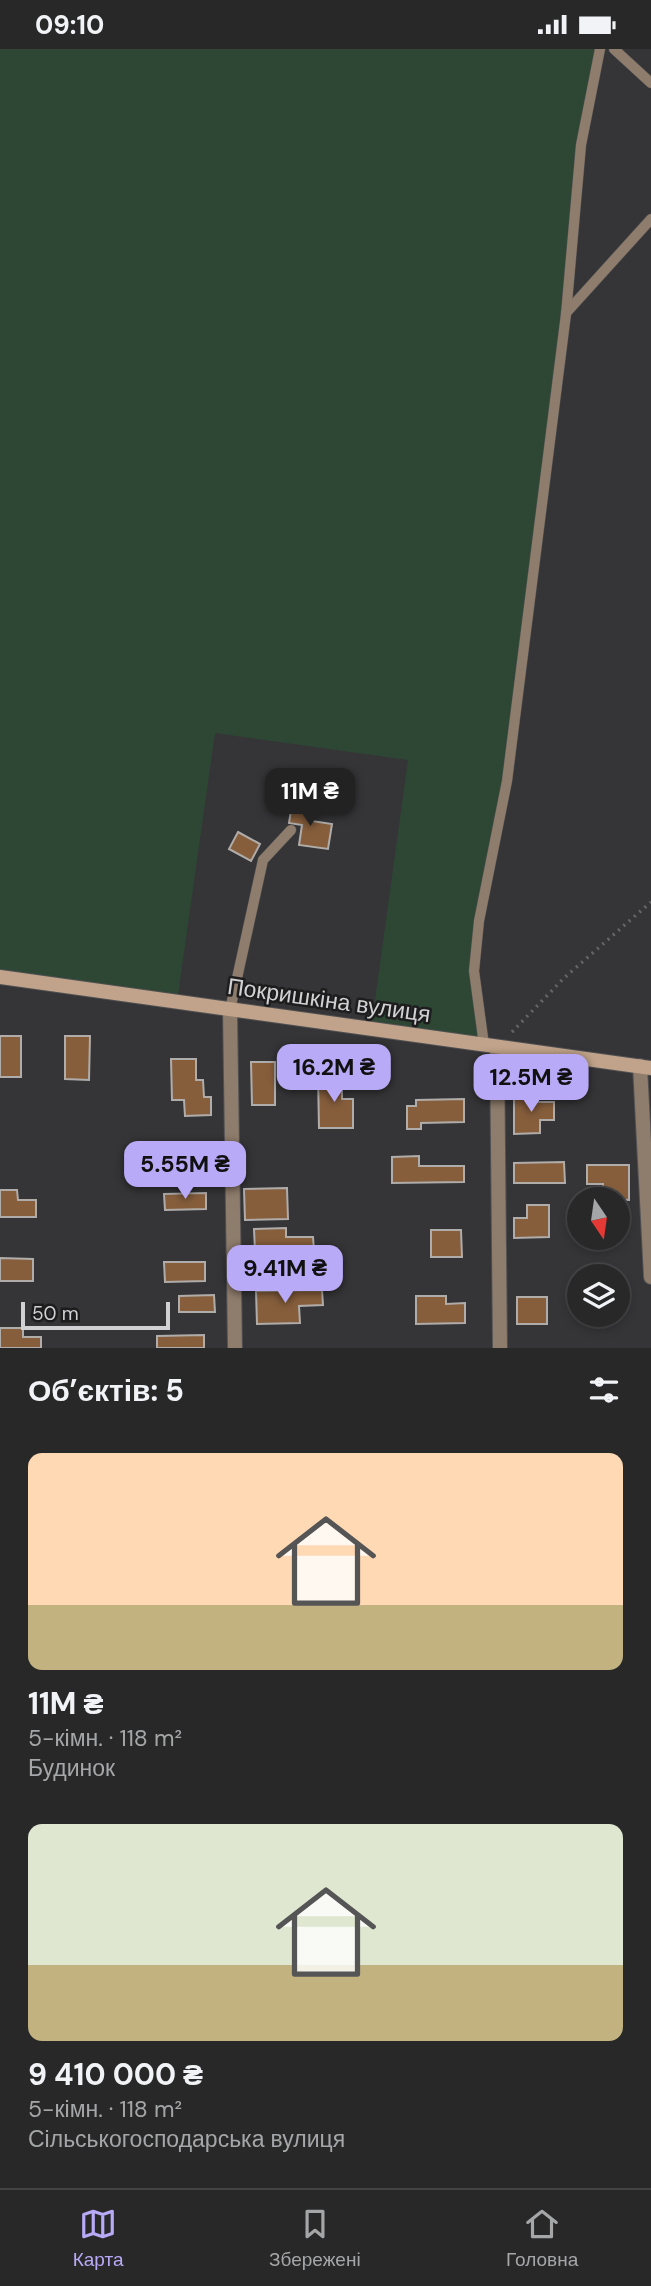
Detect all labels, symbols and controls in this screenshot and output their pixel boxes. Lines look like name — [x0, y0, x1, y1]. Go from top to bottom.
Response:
text: 09:10 — [35, 8, 104, 42]
pin: 11M ₴ — [261, 769, 359, 828]
text: 11M ₴ — [281, 776, 339, 806]
street label: Покришкіна вулиця — [225, 971, 433, 1029]
pin: 16.2M ₴ — [269, 1045, 399, 1104]
text: 16.2M ₴ — [293, 1052, 375, 1082]
pin: 12.5M ₴ — [466, 1055, 596, 1114]
text: 12.5M ₴ — [490, 1062, 572, 1092]
pin: 5.55M ₴ — [120, 1141, 250, 1201]
text: 5.55M ₴ — [140, 1149, 230, 1179]
north arrow — [567, 1187, 630, 1249]
map controls — [567, 1187, 630, 1327]
pin: 9.41M ₴ — [220, 1245, 350, 1305]
text: 9.41M ₴ — [243, 1253, 327, 1283]
button: layers — [567, 1264, 630, 1327]
scale bar — [21, 1299, 170, 1331]
text: 50 m — [32, 1301, 79, 1326]
text: Об’єктів: 5 — [28, 1371, 184, 1410]
icon: filters — [585, 1371, 623, 1409]
icon: home — [263, 1498, 389, 1624]
text: 11M ₴ — [28, 1684, 103, 1723]
text: 5-кімн. · 118 m² — [28, 1723, 182, 1753]
text: Будинок — [28, 1753, 115, 1783]
icon: home — [263, 1869, 389, 1995]
text: 9 410 000 ₴ — [28, 2055, 203, 2094]
text: 5-кімн. · 118 m² — [28, 2094, 182, 2124]
text: Сільськогосподарська вулиця — [28, 2124, 345, 2154]
tab: Карта — [73, 2205, 124, 2272]
tab: Збережені — [269, 2205, 361, 2272]
tab: Головна — [506, 2205, 578, 2272]

